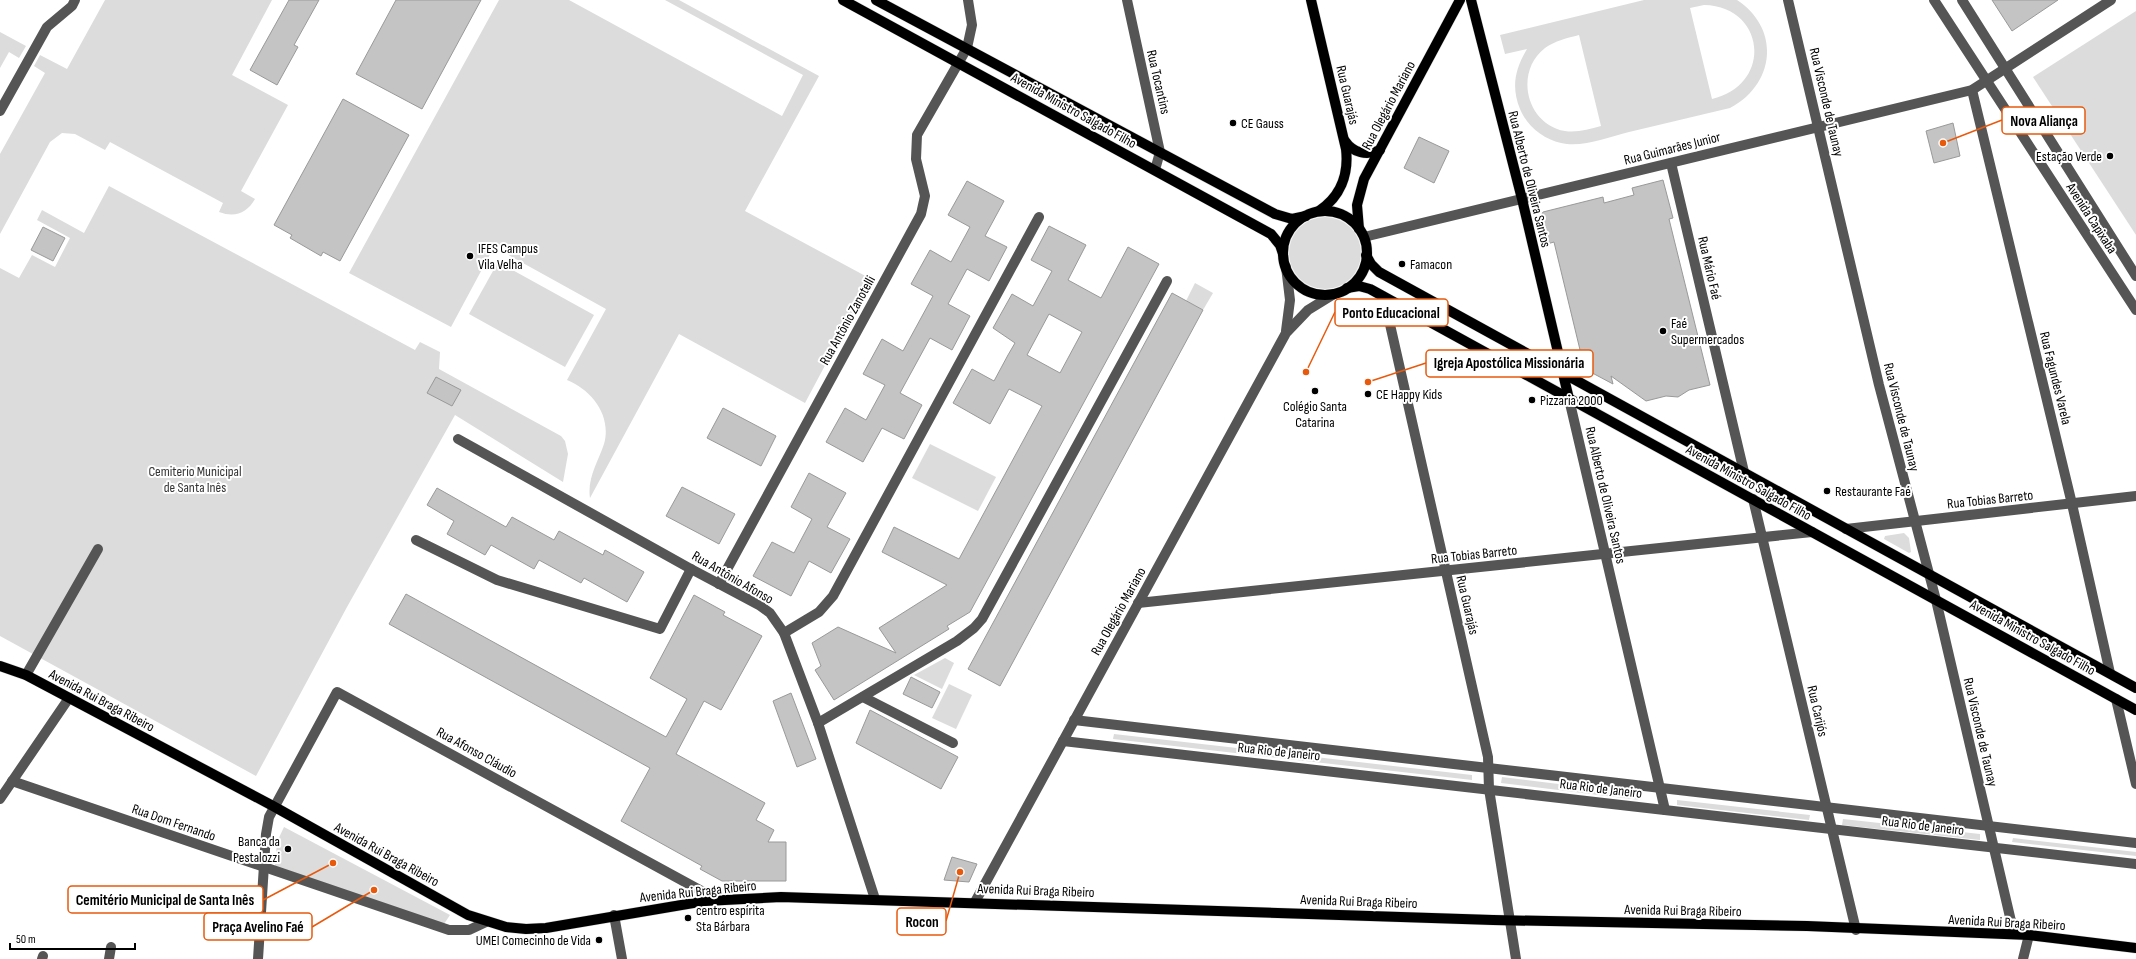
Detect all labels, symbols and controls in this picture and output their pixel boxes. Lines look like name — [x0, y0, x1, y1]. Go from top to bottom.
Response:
street label: Rua Visconde de Taunay — [1806, 46, 1847, 159]
street label: Rua Tocantins — [1143, 48, 1174, 116]
street label: Rua Olegário Mariano — [1358, 58, 1419, 153]
street label: Rua Guarajás — [1332, 64, 1363, 126]
street label: Avenida Ministro Salgado Filho — [1007, 68, 1140, 152]
callout: Nova Aliança — [2002, 107, 2085, 134]
street label: Rua Alberto de Oliveira Santos — [1504, 109, 1555, 249]
text: Nova Aliança — [2010, 112, 2078, 131]
place label: CE Gauss — [1241, 115, 1284, 132]
marker: CE Gauss — [1228, 118, 1238, 128]
street label: Rua Guimarães Junior — [1622, 128, 1722, 169]
place label: Estação Verde — [2036, 148, 2102, 165]
marker: Estação Verde — [2105, 151, 2115, 161]
street label: Avenida Capixaba — [2062, 179, 2121, 257]
street label: Rua Mário Faé — [1694, 235, 1725, 301]
place label: IFES Campus Vila Velha — [478, 240, 538, 273]
marker: IFES Campus Vila Velha — [465, 251, 475, 261]
place label: Famacon — [1410, 256, 1452, 273]
marker: Famacon — [1397, 259, 1407, 269]
street label: Rua Antônio Zanotelli — [816, 273, 879, 368]
callout: Ponto Educacional — [1335, 299, 1448, 326]
text: Ponto Educacional — [1342, 304, 1440, 323]
place label: Faé Supermercados — [1671, 315, 1744, 348]
marker: Faé Supermercados — [1658, 326, 1668, 336]
street label: Rua Fagundes Varela — [2036, 330, 2075, 426]
callout: Igreja Apostólica Missionária — [1426, 350, 1593, 377]
text: Igreja Apostólica Missionária — [1434, 354, 1584, 373]
street label: Rua Visconde de Taunay — [1880, 361, 1923, 474]
marker: Colégio Santa Catarina — [1310, 386, 1320, 396]
place label: CE Happy Kids — [1376, 386, 1442, 403]
marker: CE Happy Kids — [1363, 389, 1373, 399]
place label: Pizzaria 2000 — [1540, 392, 1603, 409]
marker: Pizzaria 2000 — [1527, 395, 1537, 405]
place label: Colégio Santa Catarina — [1283, 398, 1347, 431]
street label: Rua Alberto de Oliveira Santos — [1581, 425, 1630, 565]
street label: Avenida Ministro Salgado Filho — [1682, 440, 1815, 524]
park label: Cemiterio Municipal de Santa Inês — [148, 463, 242, 496]
place label: Restaurante Faé — [1835, 483, 1911, 500]
marker: Restaurante Faé — [1822, 486, 1832, 496]
street label: Rua Tobias Barreto — [1946, 486, 2034, 512]
street label: Rua Tobias Barreto — [1430, 541, 1518, 567]
street label: Rua Antônio Afonso — [689, 547, 777, 608]
street label: Rua Olegário Mariano — [1087, 564, 1150, 658]
street label: Rua Guarajás — [1452, 574, 1483, 636]
street label: Avenida Ministro Salgado Filho — [1966, 595, 2099, 679]
street label: Avenida Rui Braga Ribeiro — [45, 665, 158, 736]
street label: Rua Visconde de Taunay — [1960, 676, 2001, 789]
street label: Rua Carijós — [1803, 684, 1832, 738]
street label: Rua Afonso Cláudio — [434, 723, 520, 782]
street label: Rua Rio de Janeiro — [1237, 739, 1321, 764]
street label: Rua Rio de Janeiro — [1559, 775, 1643, 802]
street label: Rua Dom Fernando — [130, 800, 218, 845]
street label: Rua Rio de Janeiro — [1881, 812, 1965, 839]
street label: Avenida Rui Braga Ribeiro — [331, 818, 442, 890]
place label: Banca da Pestalozzi — [233, 833, 280, 866]
marker: Banca da Pestalozzi — [283, 844, 293, 854]
street label: Avenida Rui Braga Ribeiro — [638, 877, 757, 906]
street label: Avenida Rui Braga Ribeiro — [976, 880, 1095, 901]
callout: Cemitério Municipal de Santa Inês — [68, 886, 263, 913]
text: Cemitério Municipal de Santa Inês — [76, 891, 254, 910]
street label: Avenida Rui Braga Ribeiro — [1299, 891, 1418, 912]
street label: Avenida Rui Braga Ribeiro — [1623, 901, 1742, 920]
place label: centro espírita Sta Bárbara — [696, 902, 765, 935]
callout: Rocon — [897, 908, 946, 935]
street label: Avenida Rui Braga Ribeiro — [1947, 911, 2066, 934]
callout: Praça Avelino Faé — [204, 913, 312, 940]
marker: centro espírita Sta Bárbara — [683, 913, 693, 923]
text: Rocon — [905, 913, 939, 932]
text: Praça Avelino Faé — [212, 918, 304, 937]
scale bar — [10, 925, 135, 951]
text: 50 m — [16, 932, 36, 947]
place label: UMEI Comecinho de Vida — [476, 932, 591, 949]
marker: UMEI Comecinho de Vida — [594, 935, 604, 945]

